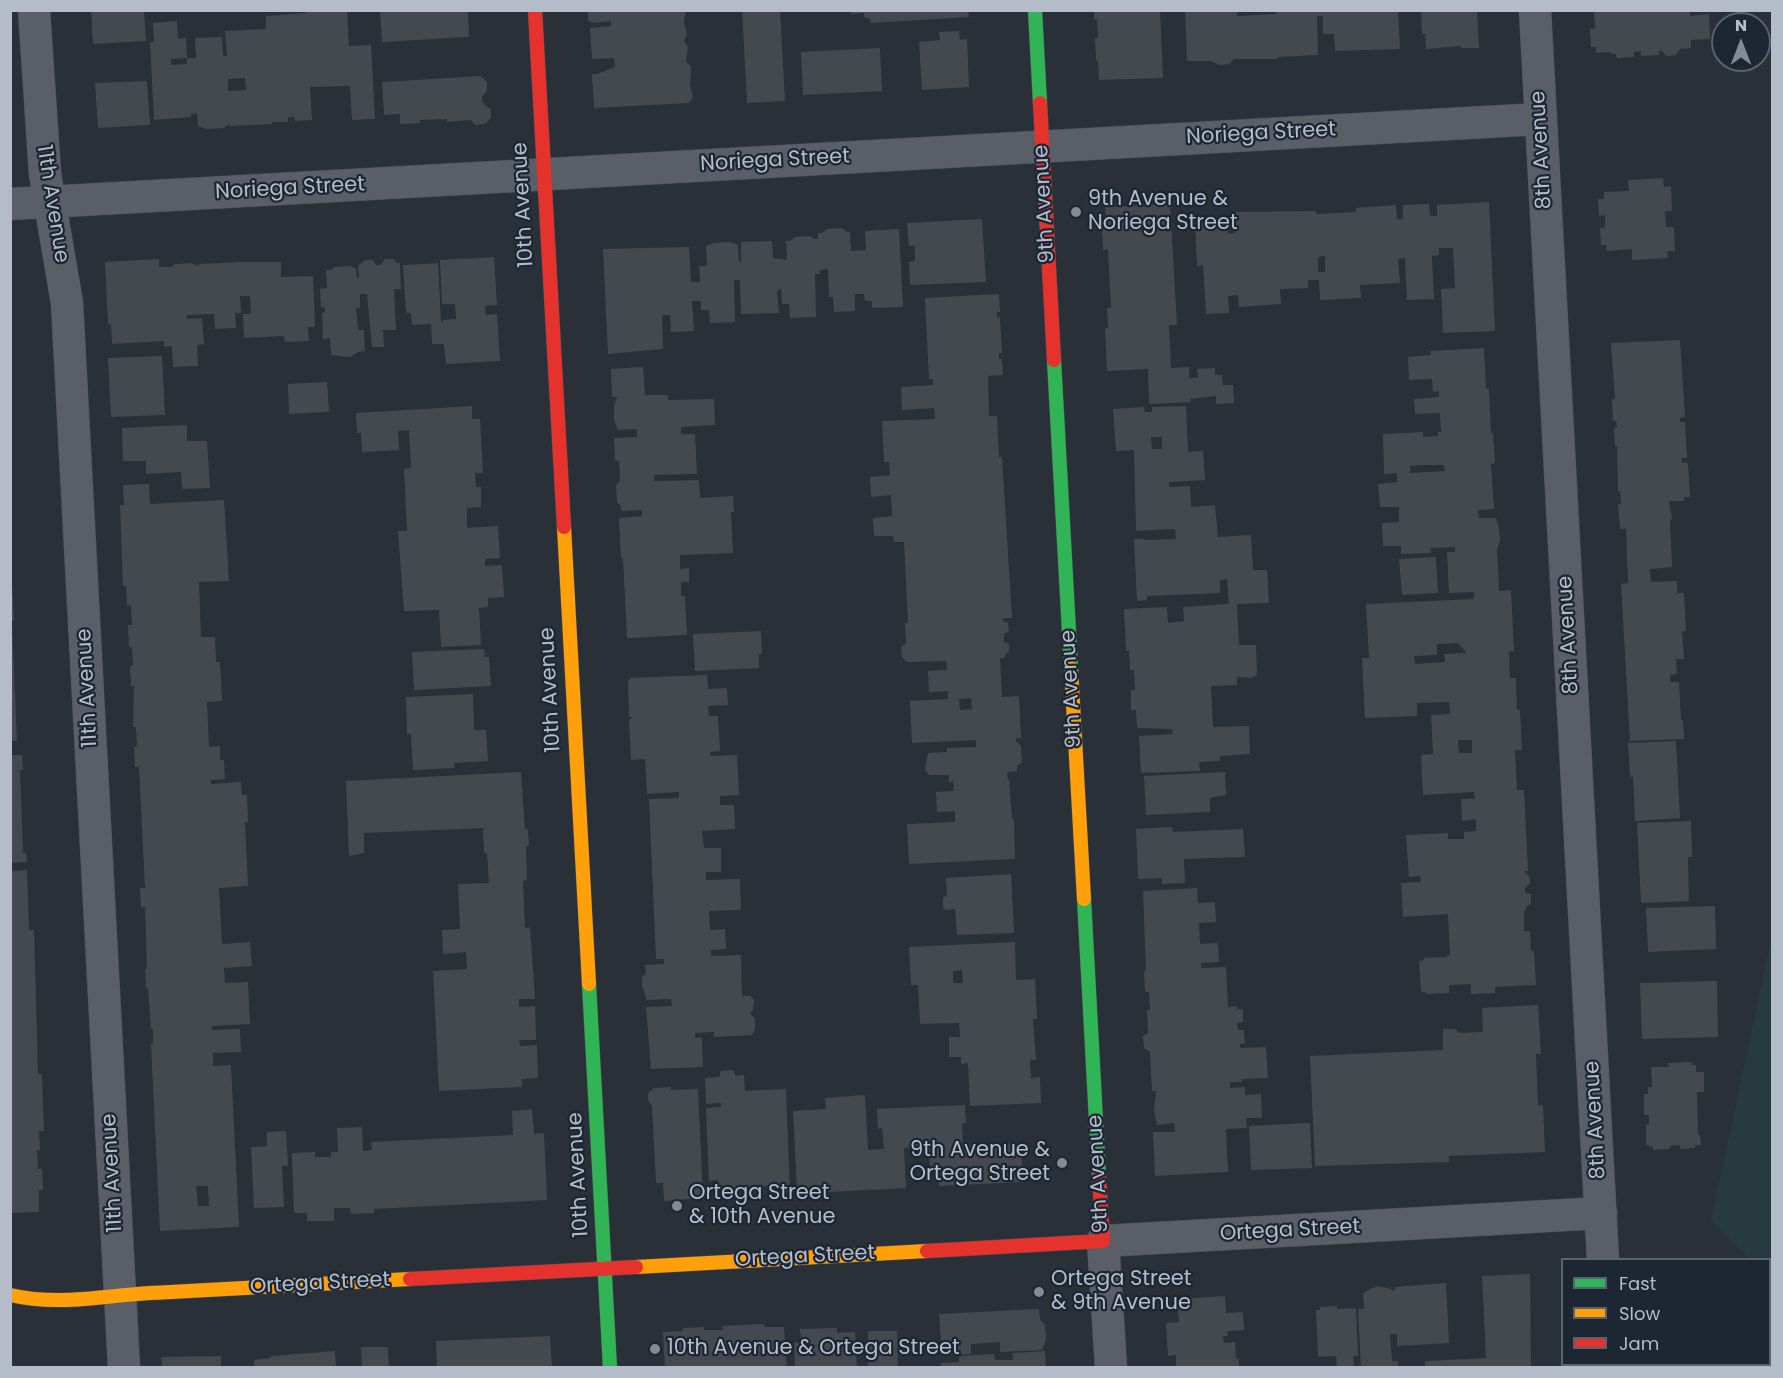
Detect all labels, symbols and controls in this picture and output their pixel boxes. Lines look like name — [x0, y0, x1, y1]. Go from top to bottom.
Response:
north arrow — [1711, 12, 1771, 72]
text: N — [1735, 14, 1747, 37]
street label: 8th Avenue — [1526, 90, 1558, 210]
street label: Noriega Street — [1186, 117, 1336, 151]
street label: 10th Avenue — [508, 142, 540, 268]
street label: 11th Avenue — [30, 143, 74, 265]
street label: Noriega Street — [700, 144, 850, 178]
street label: 9th Avenue — [1029, 144, 1061, 264]
street label: Noriega Street — [215, 172, 365, 206]
place label: 9th Avenue & Noriega Street — [1088, 187, 1238, 237]
marker: 9th Avenue & Noriega Street — [1069, 205, 1083, 219]
street label: 8th Avenue — [1553, 575, 1585, 695]
street label: 10th Avenue — [535, 627, 567, 753]
street label: 11th Avenue — [72, 628, 104, 748]
street label: 9th Avenue — [1056, 629, 1088, 749]
street label: 8th Avenue — [1580, 1060, 1612, 1180]
street label: 10th Avenue — [563, 1112, 595, 1238]
street label: 11th Avenue — [97, 1113, 129, 1233]
street label: 9th Avenue — [1083, 1114, 1115, 1234]
place label: 9th Avenue & Ortega Street — [910, 1138, 1050, 1188]
marker: 9th Avenue & Ortega Street — [1055, 1156, 1069, 1170]
place label: Ortega Street & 10th Avenue — [689, 1181, 836, 1231]
marker: Ortega Street & 10th Avenue — [670, 1199, 684, 1213]
street label: Ortega Street — [1219, 1215, 1361, 1247]
street label: Ortega Street — [734, 1241, 876, 1273]
legend — [1561, 1258, 1771, 1366]
place label: Ortega Street & 9th Avenue — [1051, 1267, 1191, 1317]
street label: Ortega Street — [249, 1268, 391, 1300]
text: Fast — [1619, 1271, 1656, 1296]
marker: Ortega Street & 9th Avenue — [1032, 1285, 1046, 1299]
text: Slow — [1619, 1301, 1660, 1326]
text: Jam — [1619, 1331, 1659, 1356]
place label: 10th Avenue & Ortega Street — [667, 1336, 960, 1362]
marker: 10th Avenue & Ortega Street — [648, 1342, 662, 1356]

